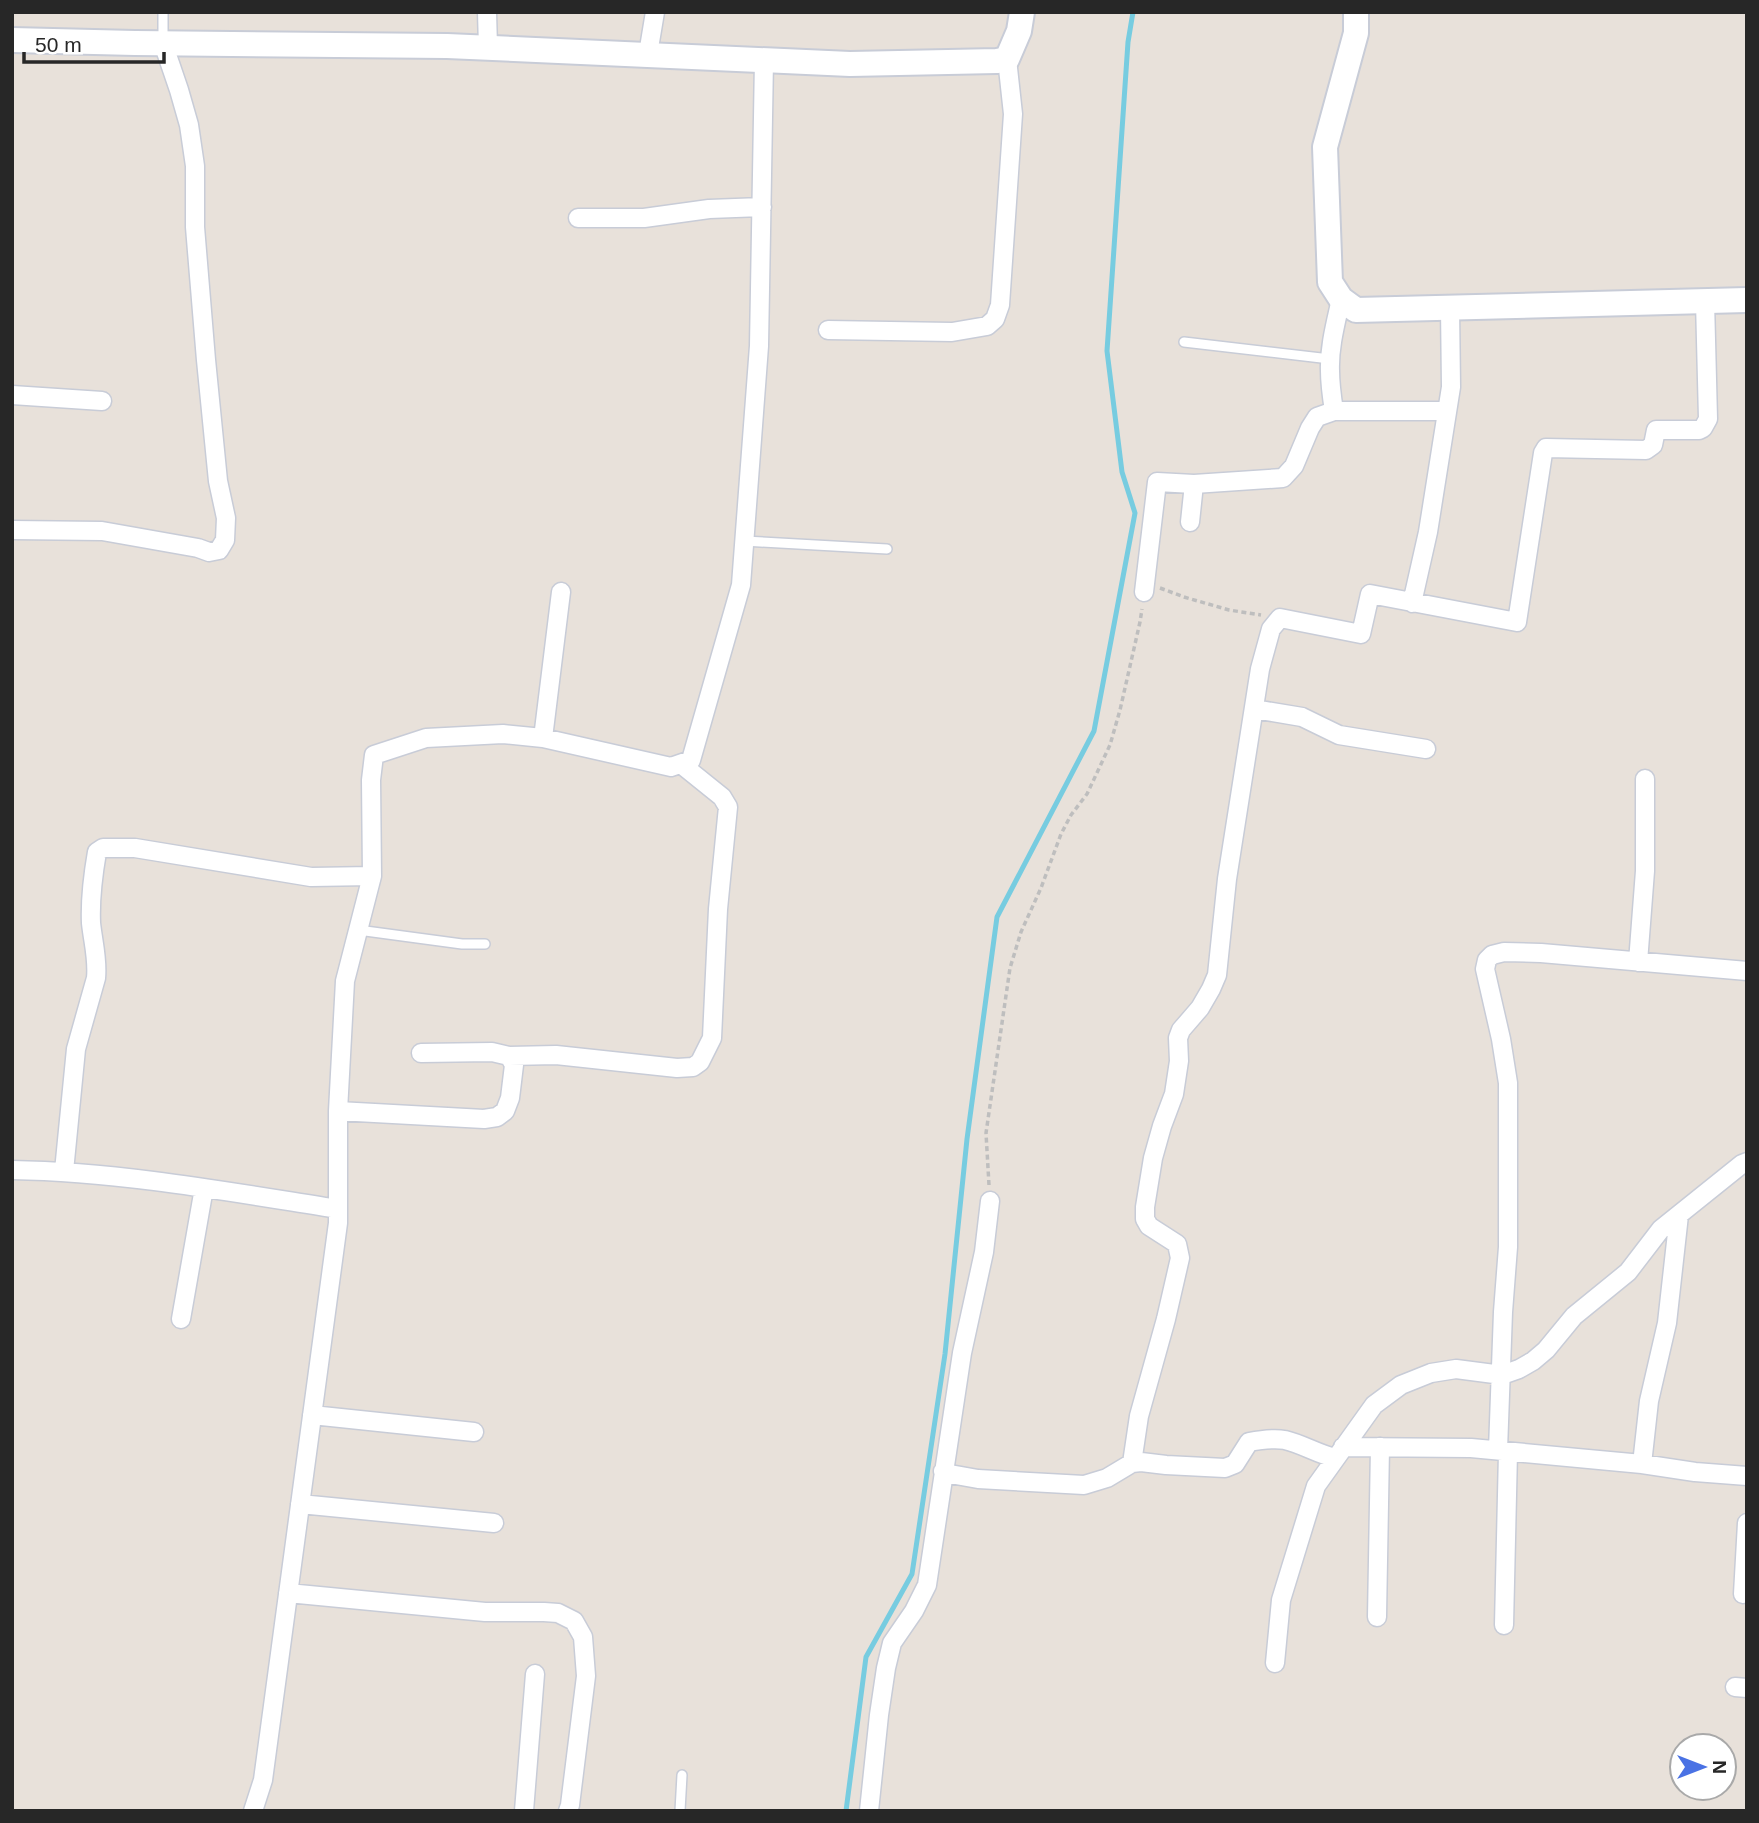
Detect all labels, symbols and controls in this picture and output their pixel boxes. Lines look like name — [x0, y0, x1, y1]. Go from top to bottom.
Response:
scale bar — [24, 21, 164, 65]
text: 50 m — [35, 33, 82, 56]
north arrow — [1668, 1732, 1738, 1802]
text: N — [1709, 1760, 1730, 1774]

